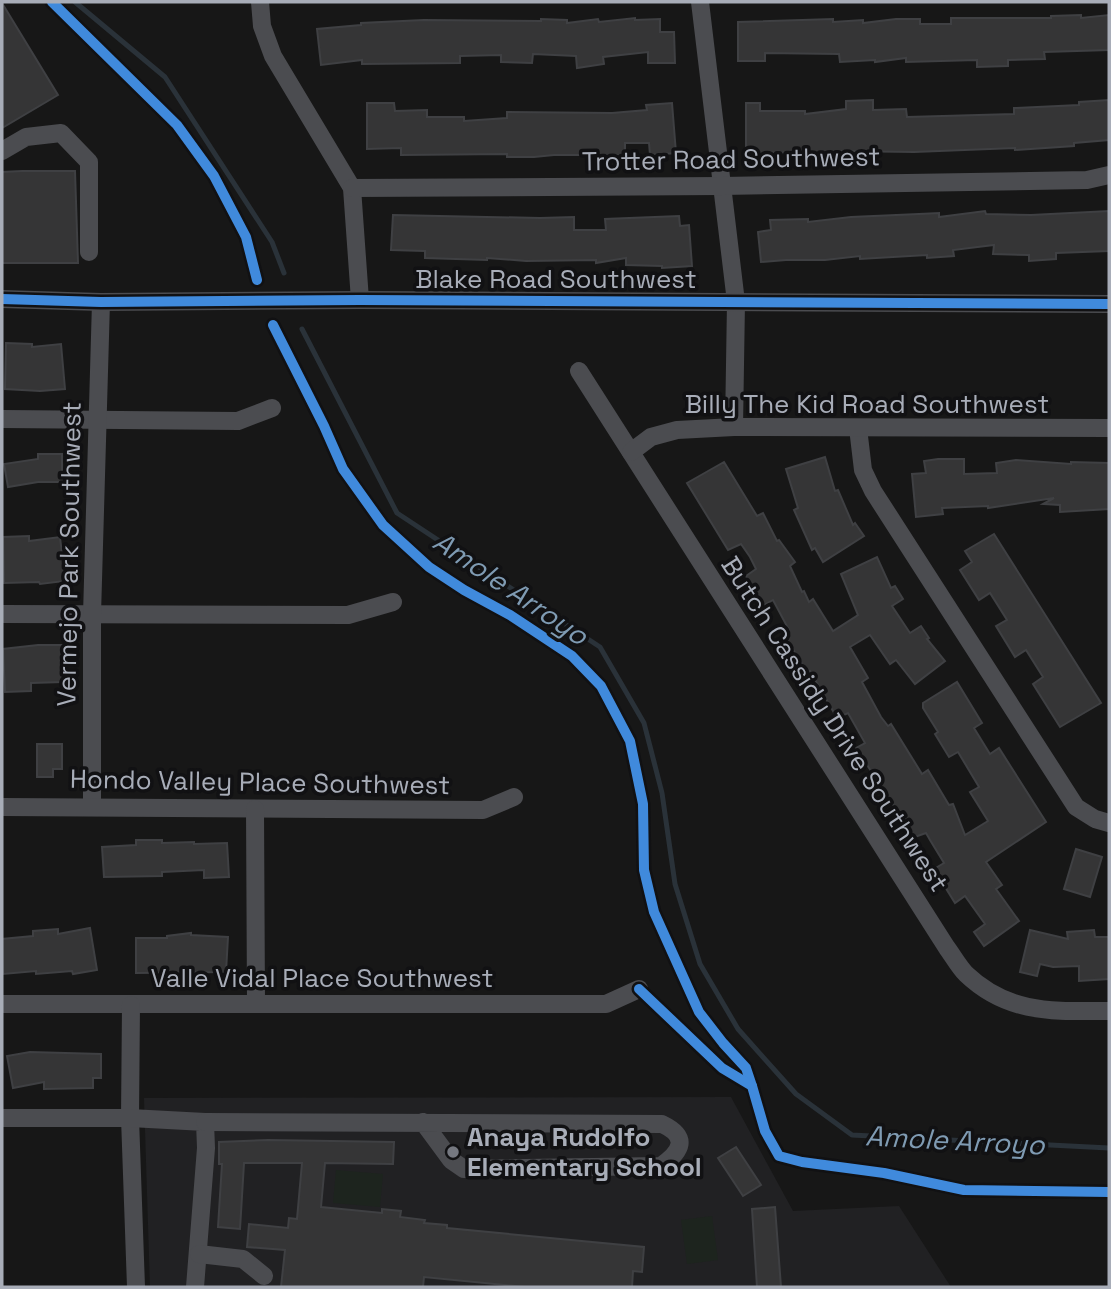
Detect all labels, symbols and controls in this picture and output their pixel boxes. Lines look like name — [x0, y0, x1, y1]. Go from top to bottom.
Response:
street label: Trotter Road Southwest — [582, 139, 880, 179]
street label: Blake Road Southwest — [415, 262, 697, 296]
street label: Billy The Kid Road Southwest — [685, 387, 1049, 421]
street label: Vermejo Park Southwest — [49, 401, 89, 707]
water label: Amole Arroyo — [427, 523, 596, 653]
street label: Butch Cassidy Drive Southwest — [714, 550, 956, 898]
street label: Hondo Valley Place Southwest — [70, 762, 450, 802]
street label: Valle Vidal Place Southwest — [150, 961, 494, 995]
water label: Amole Arroyo — [865, 1117, 1046, 1163]
place label: Anaya Rudolfo Elementary School — [467, 1120, 702, 1184]
marker: Anaya Rudolfo Elementary School — [445, 1144, 461, 1160]

